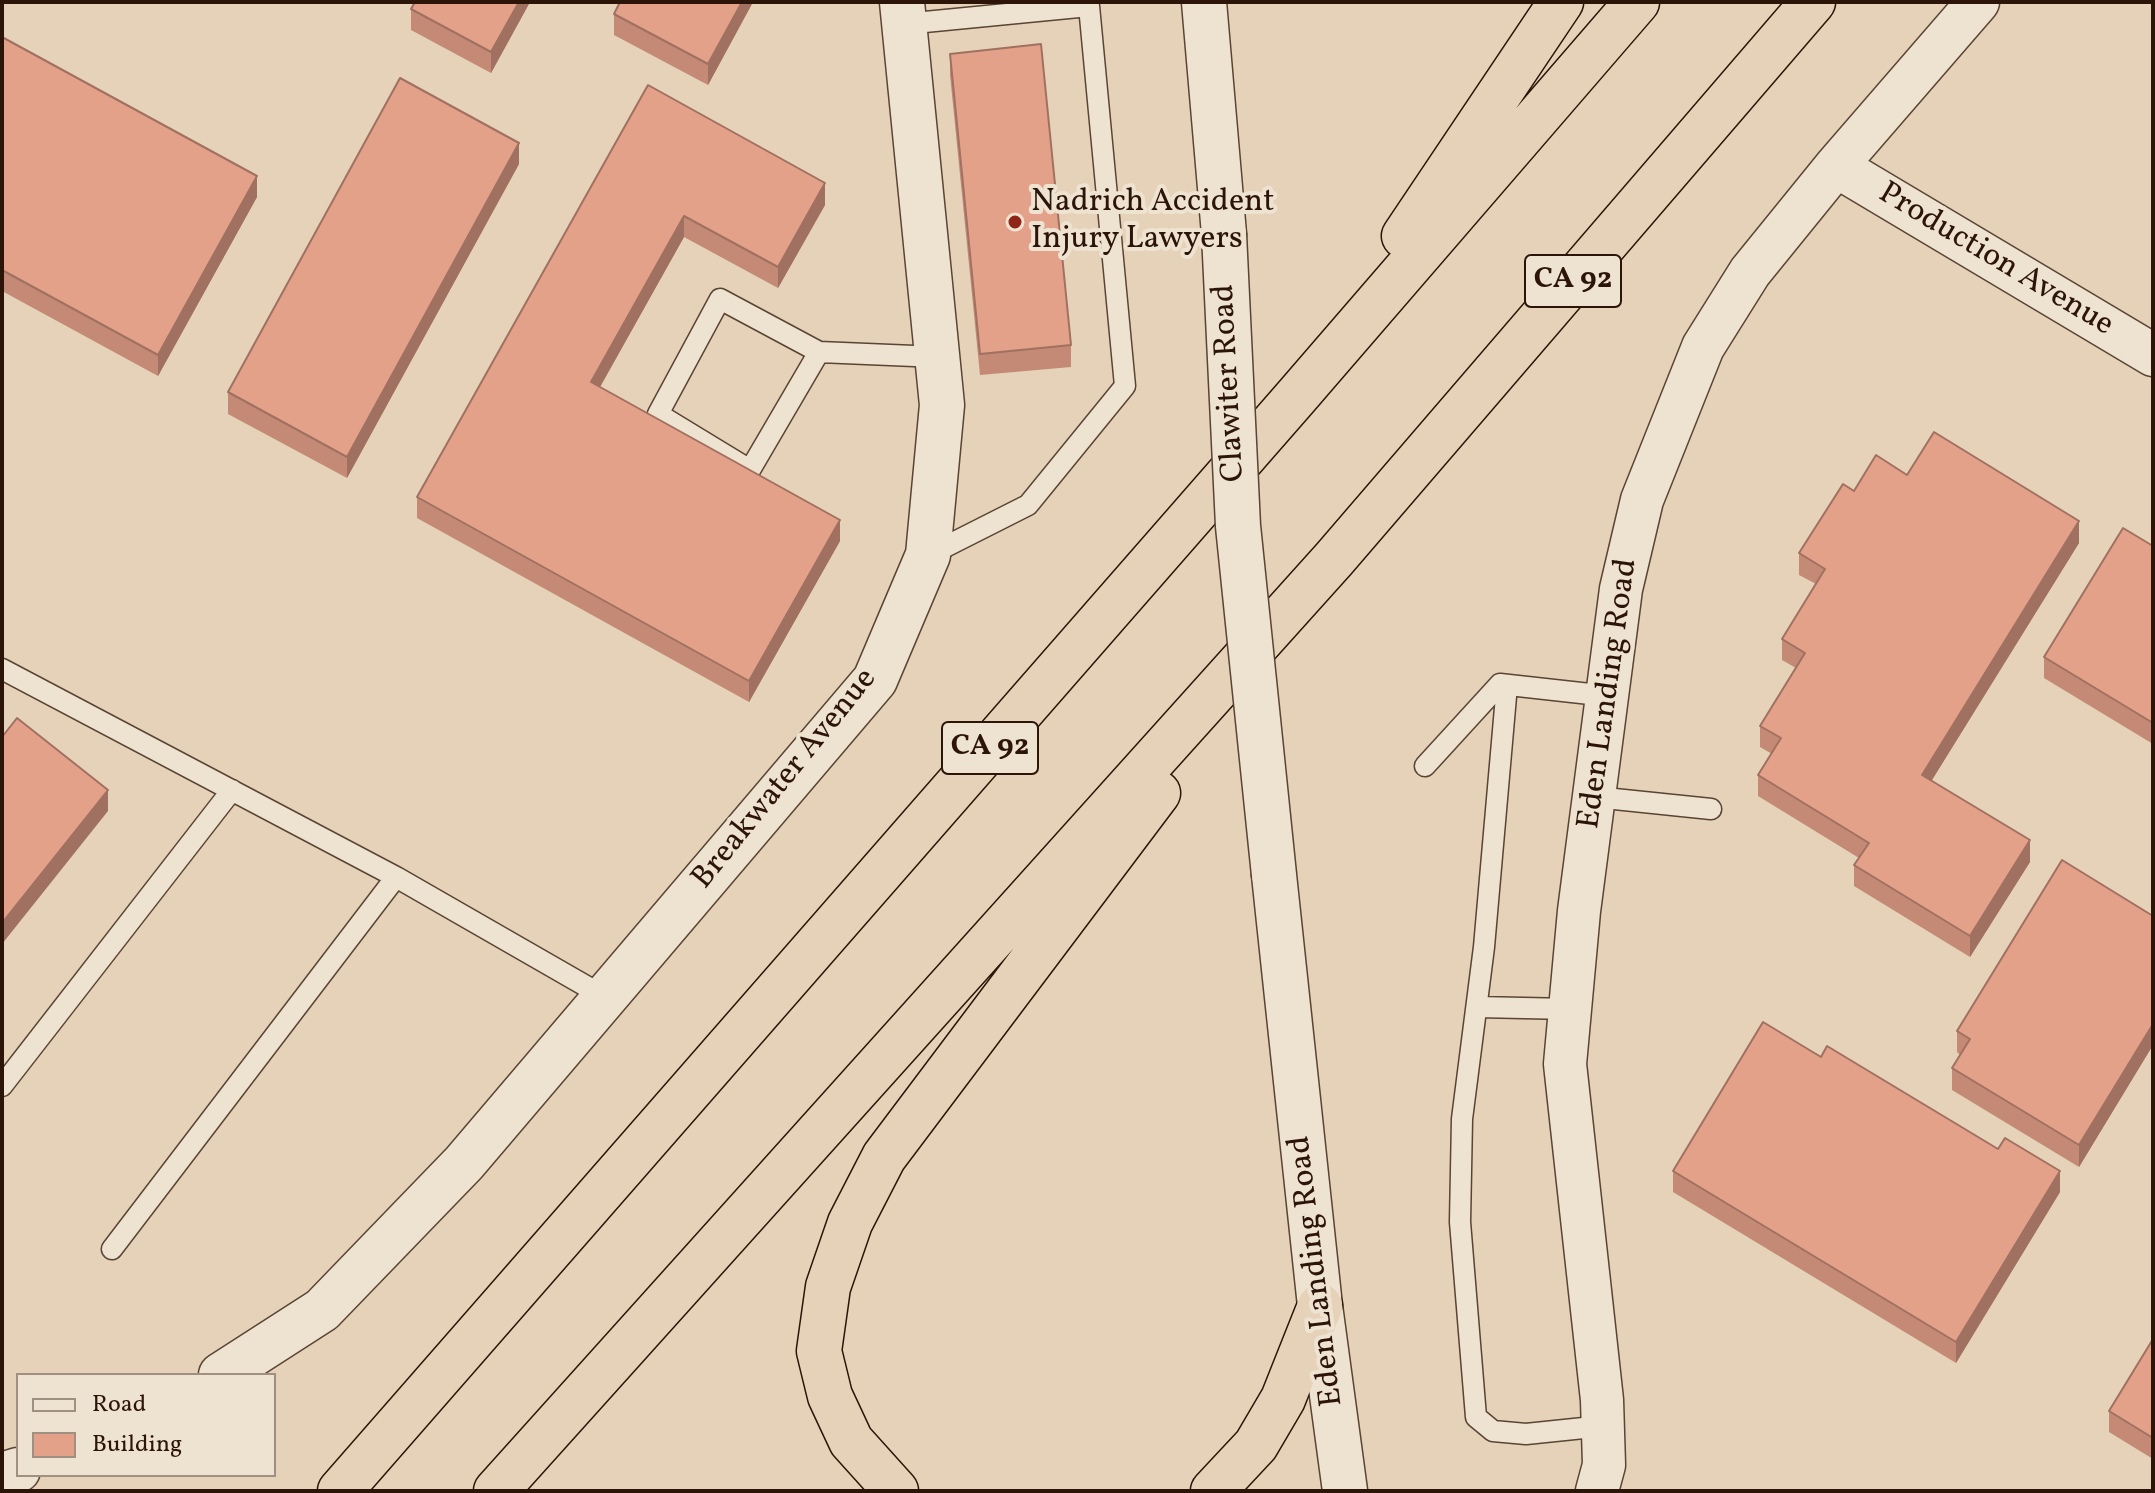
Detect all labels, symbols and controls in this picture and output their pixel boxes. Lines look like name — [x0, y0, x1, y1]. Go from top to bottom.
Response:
street label: Production Avenue — [1870, 176, 2120, 346]
place label: Nadrich Accident Injury Lawyers — [1031, 185, 1274, 260]
marker: Nadrich Accident Injury Lawyers — [1006, 213, 1024, 231]
road number: CA 92 — [1525, 255, 1621, 307]
street label: Clawiter Road — [1207, 283, 1255, 483]
street label: Eden Landing Road — [1572, 556, 1648, 832]
street label: Breakwater Avenue — [685, 662, 887, 898]
road number: CA 92 — [942, 722, 1038, 774]
street label: Eden Landing Road — [1282, 1133, 1354, 1409]
legend — [16, 1373, 276, 1477]
text: Road — [92, 1388, 146, 1422]
text: Building — [92, 1428, 182, 1462]

